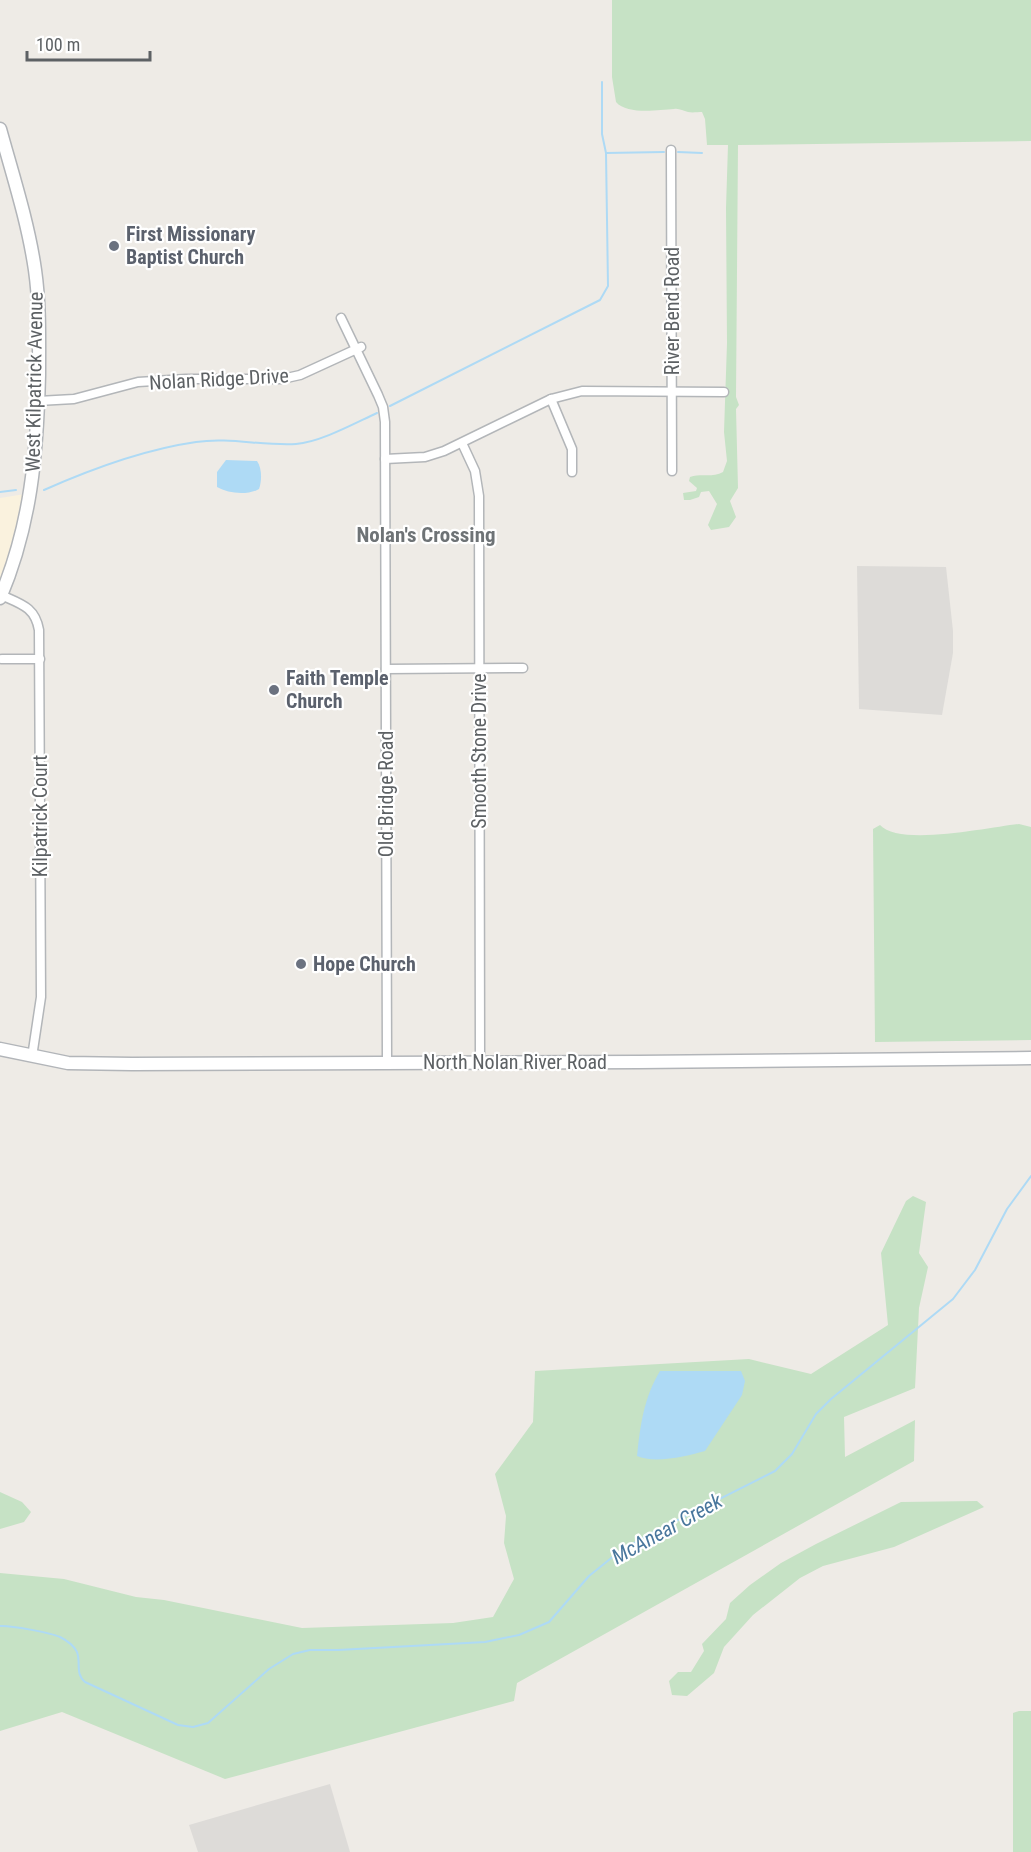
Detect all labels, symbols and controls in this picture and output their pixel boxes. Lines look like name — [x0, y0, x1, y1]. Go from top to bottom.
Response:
scale bar — [27, 24, 150, 62]
text: 100 m — [36, 34, 80, 55]
place label: First Missionary Baptist Church — [126, 222, 255, 269]
marker: First Missionary Baptist Church — [107, 239, 121, 253]
street label: River Bend Road — [660, 247, 684, 375]
street label: West Kilpatrick Avenue — [20, 292, 48, 472]
street label: Nolan Ridge Drive — [149, 363, 289, 395]
district label: Nolan's Crossing — [356, 523, 496, 547]
place label: Faith Temple Church — [286, 666, 389, 713]
street label: Smooth Stone Drive — [467, 673, 491, 829]
marker: Faith Temple Church — [267, 683, 281, 697]
street label: Old Bridge Road — [374, 731, 398, 857]
street label: Kilpatrick Court — [28, 755, 52, 877]
place label: Hope Church — [313, 952, 416, 976]
marker: Hope Church — [294, 957, 308, 971]
street label: North Nolan River Road — [423, 1050, 607, 1074]
water label: McAnear Creek — [608, 1488, 727, 1569]

